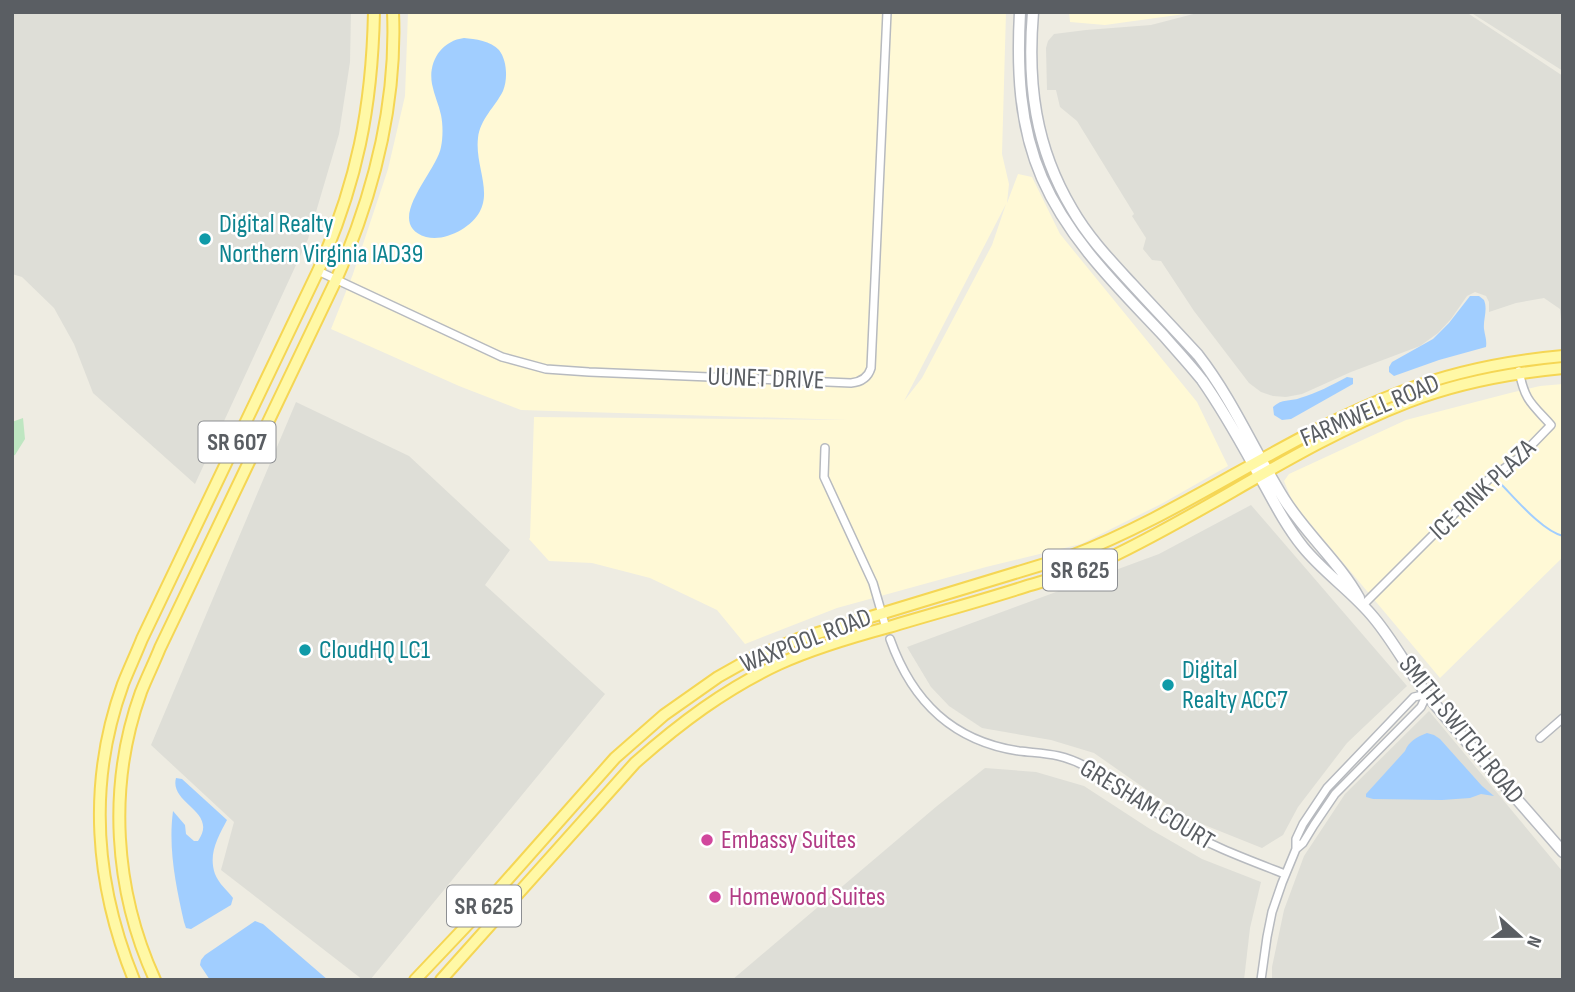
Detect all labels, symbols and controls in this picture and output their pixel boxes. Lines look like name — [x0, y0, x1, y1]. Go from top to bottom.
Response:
place label: Digital Realty Northern Virginia IAD39 — [219, 209, 423, 270]
marker: Digital Realty Northern Virginia IAD39 — [197, 231, 213, 247]
street label: UUNET DRIVE — [707, 361, 825, 397]
street label: FARMWELL ROAD — [1296, 368, 1444, 454]
road number: SR 607 — [198, 422, 276, 462]
street label: ICE RINK PLAZA — [1424, 433, 1543, 547]
road number: SR 625 — [1043, 550, 1117, 590]
street label: WAXPOOL ROAD — [736, 602, 876, 680]
place label: CloudHQ LC1 — [319, 635, 430, 666]
marker: CloudHQ LC1 — [297, 642, 313, 658]
street label: SMITH SWITCH ROAD — [1392, 650, 1530, 810]
place label: Digital Realty ACC7 — [1182, 655, 1288, 716]
marker: Digital Realty ACC7 — [1160, 677, 1176, 693]
street label: GRESHAM COURT — [1074, 753, 1220, 857]
place label: Embassy Suites — [721, 825, 856, 856]
marker: Embassy Suites — [699, 832, 715, 848]
place label: Homewood Suites — [729, 882, 885, 913]
road number: SR 625 — [447, 885, 521, 926]
marker: Homewood Suites — [707, 889, 723, 905]
north arrow — [1484, 901, 1554, 971]
text: N — [1521, 933, 1546, 950]

